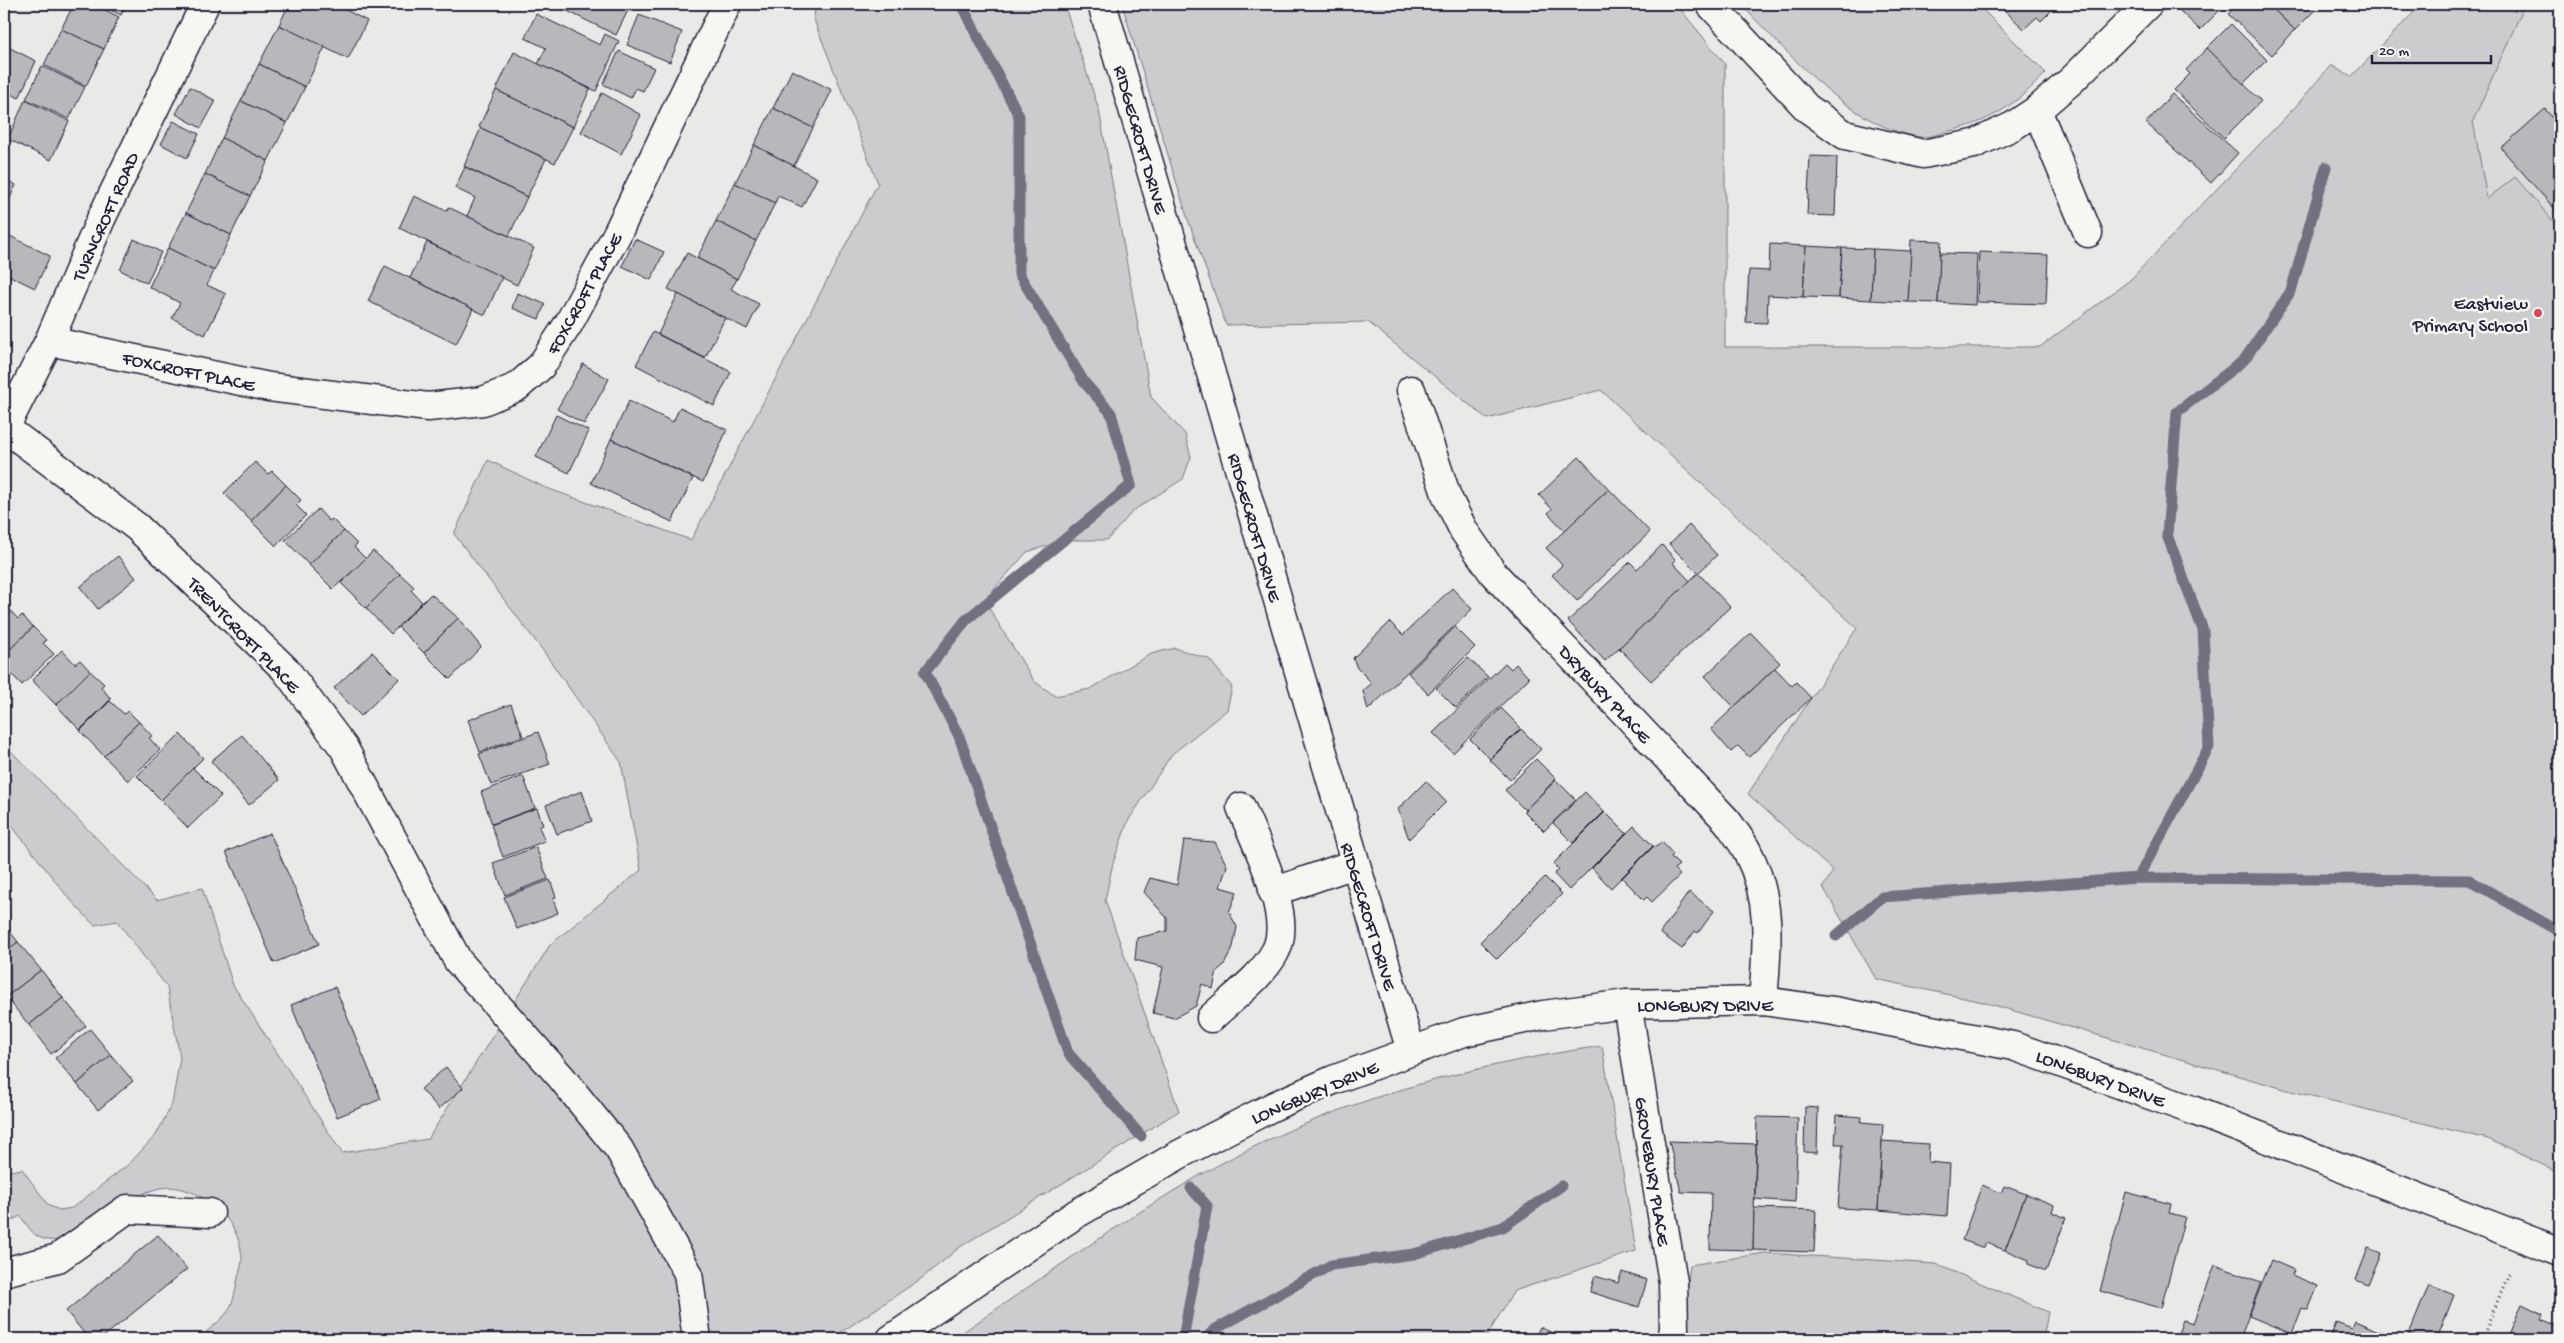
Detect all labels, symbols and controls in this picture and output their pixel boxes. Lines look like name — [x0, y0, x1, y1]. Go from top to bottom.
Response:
scale bar — [2372, 32, 2490, 64]
text: 20 m — [2379, 43, 2409, 61]
street label: RIDGECROFT DRIVE — [1106, 63, 1171, 218]
street label: TURNCROFT ROAD — [68, 149, 146, 286]
street label: FOXCROFT PLACE — [543, 229, 629, 360]
place label: Eastview Primary School — [2412, 294, 2528, 339]
marker: Eastview Primary School — [2532, 307, 2544, 319]
street label: FOXCROFT PLACE — [119, 348, 258, 399]
street label: RIDGECROFT DRIVE — [1220, 451, 1285, 606]
street label: TRENTCROFT PLACE — [180, 573, 305, 700]
street label: DRYBURY PLACE — [1551, 640, 1656, 750]
street label: RIDGECROFT DRIVE — [1333, 840, 1400, 995]
street label: LONGBURY DRIVE — [1637, 996, 1774, 1019]
street label: LONGBURY DRIVE — [2032, 1046, 2169, 1115]
street label: LONGBURY DRIVE — [1248, 1057, 1384, 1131]
street label: GROVEBURY PLACE — [1627, 1095, 1674, 1249]

